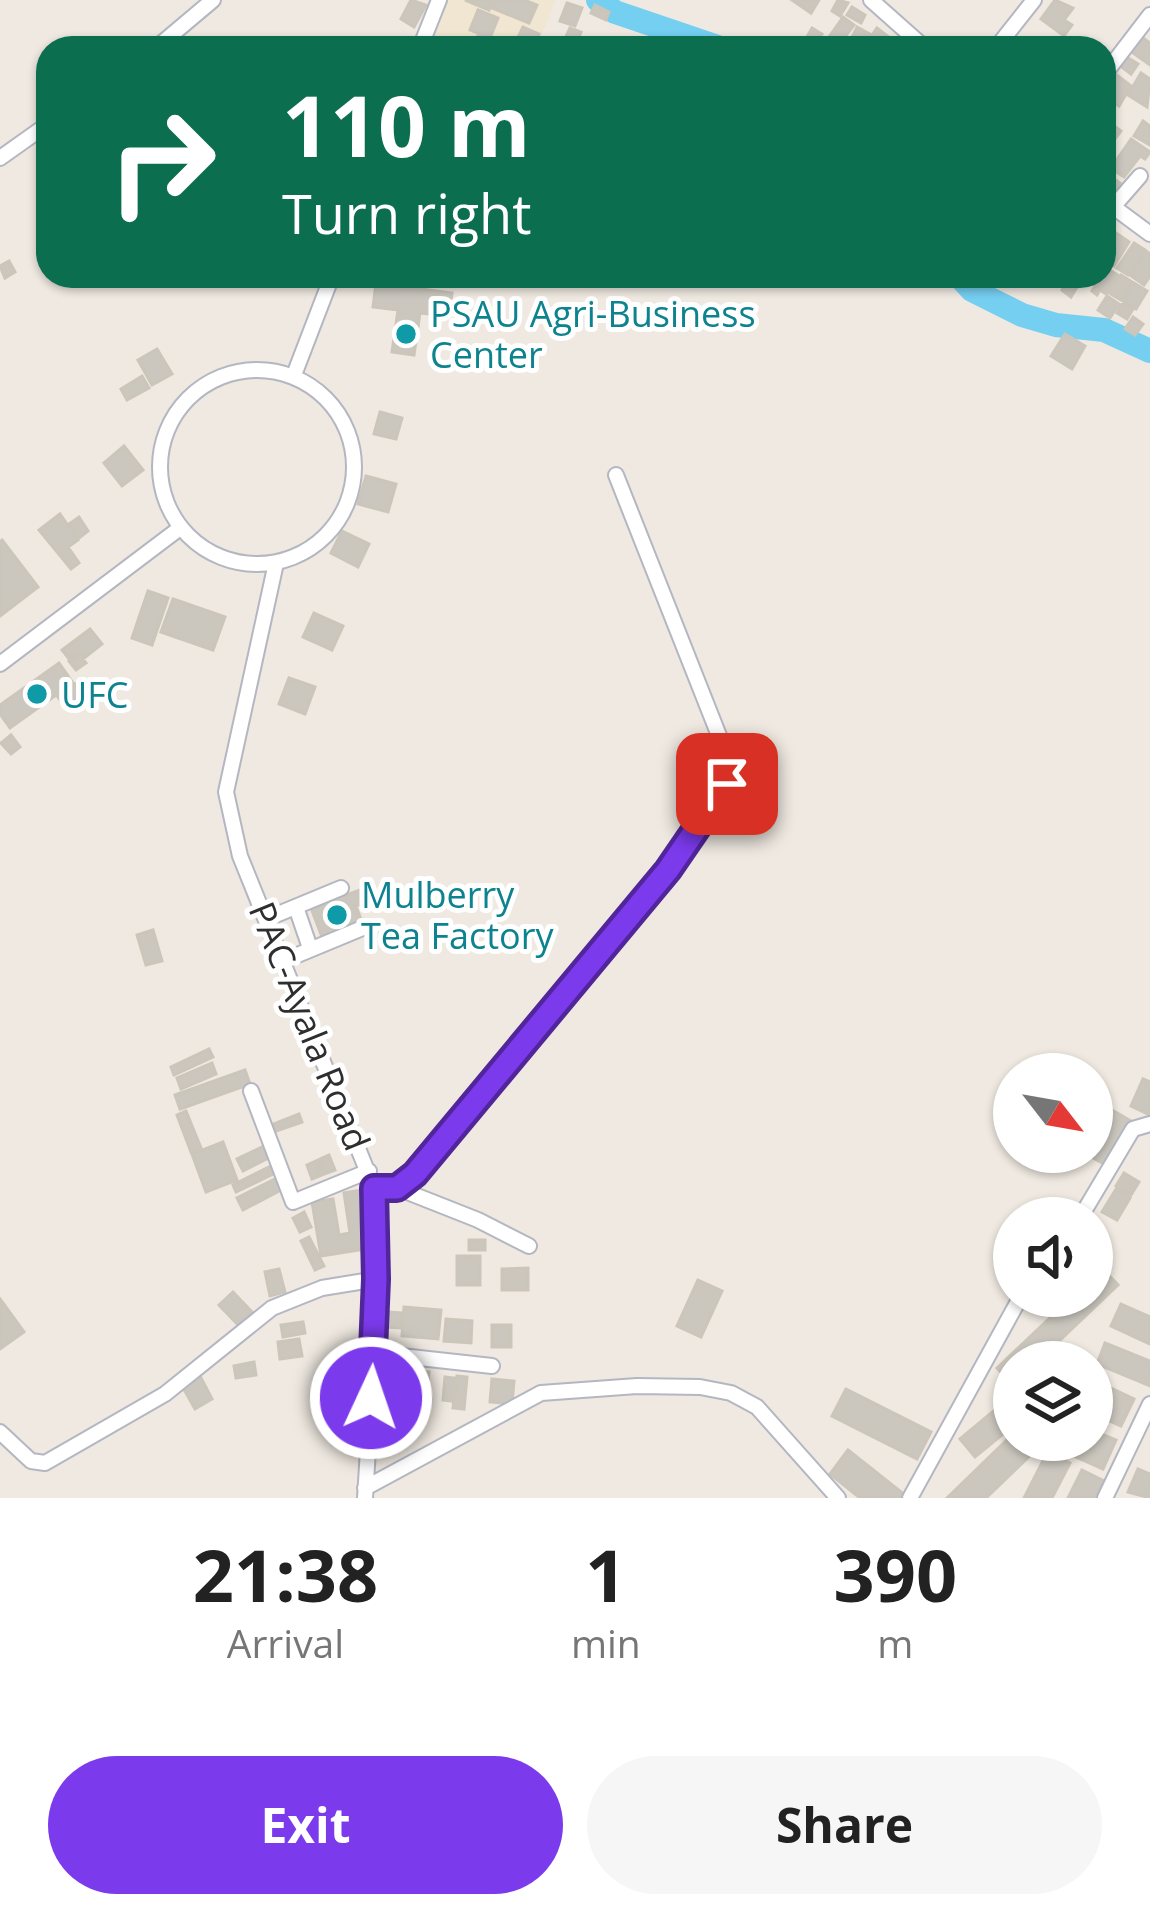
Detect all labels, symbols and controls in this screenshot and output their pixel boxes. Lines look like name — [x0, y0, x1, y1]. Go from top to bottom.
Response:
text: 110 m — [282, 67, 530, 182]
icon: right — [84, 84, 240, 240]
text: Turn right — [282, 176, 531, 250]
place label: PSAU Agri-Business Center — [430, 289, 756, 379]
marker: PSAU Agri-Business Center — [393, 321, 419, 347]
place label: UFC — [61, 670, 129, 719]
marker: UFC — [24, 681, 50, 707]
pin — [676, 733, 778, 835]
icon: arrive — [694, 751, 760, 817]
place label: Mulberry Tea Factory — [361, 870, 554, 960]
street label: PAC-Ayala Road — [238, 895, 382, 1157]
marker: Mulberry Tea Factory — [324, 902, 350, 928]
north arrow — [993, 1053, 1113, 1173]
map controls — [993, 1053, 1113, 1461]
button: sound — [993, 1197, 1113, 1317]
position arrow — [308, 1335, 434, 1461]
button: layers — [993, 1341, 1113, 1461]
text: 21:38 — [193, 1525, 378, 1623]
text: 1 — [585, 1525, 626, 1623]
text: 390 — [834, 1525, 957, 1623]
text: Arrival — [227, 1616, 344, 1669]
text: min — [571, 1616, 641, 1669]
text: m — [877, 1616, 913, 1669]
button: Exit — [48, 1756, 563, 1894]
button: Share — [587, 1756, 1102, 1894]

